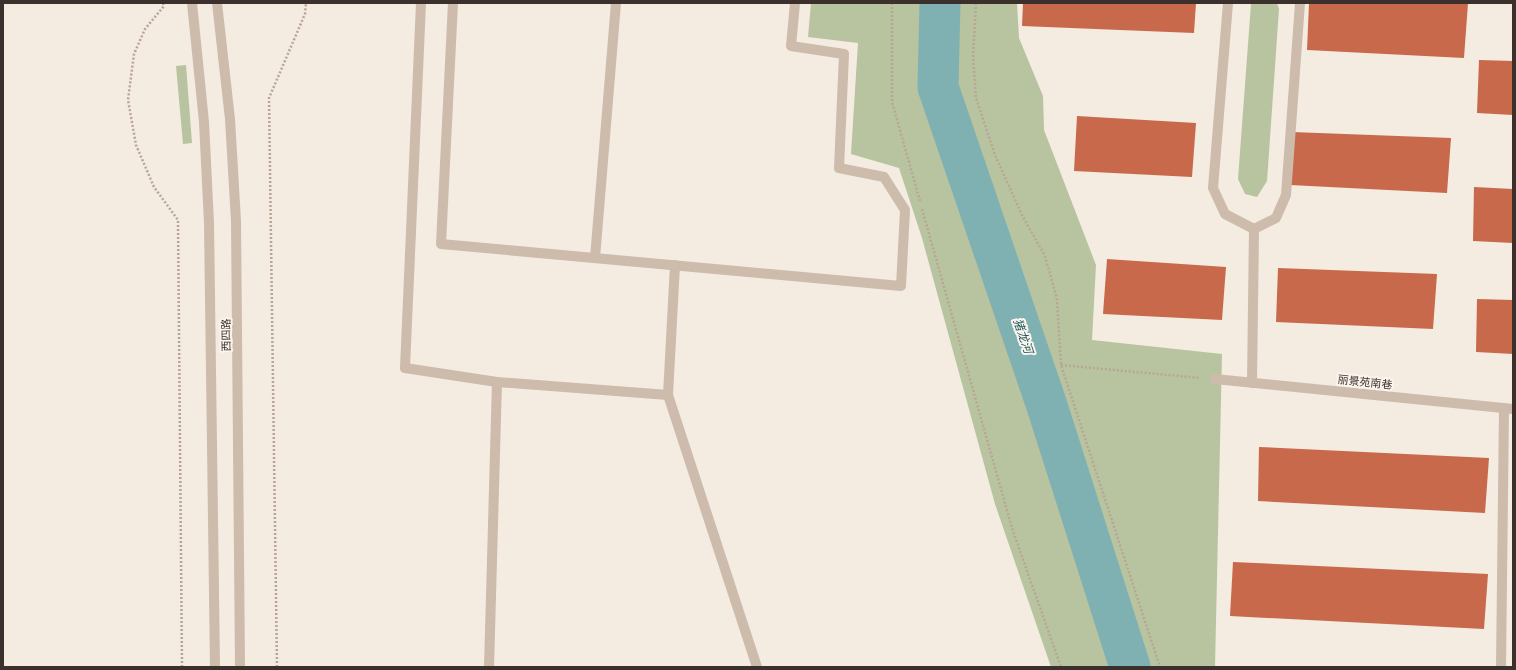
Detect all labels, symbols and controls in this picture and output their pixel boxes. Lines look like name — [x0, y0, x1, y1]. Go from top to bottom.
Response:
water label: 猪龙河 — [1011, 317, 1036, 357]
street label: 西四路 — [220, 318, 233, 352]
street label: 丽景苑南巷 — [1337, 373, 1393, 392]

